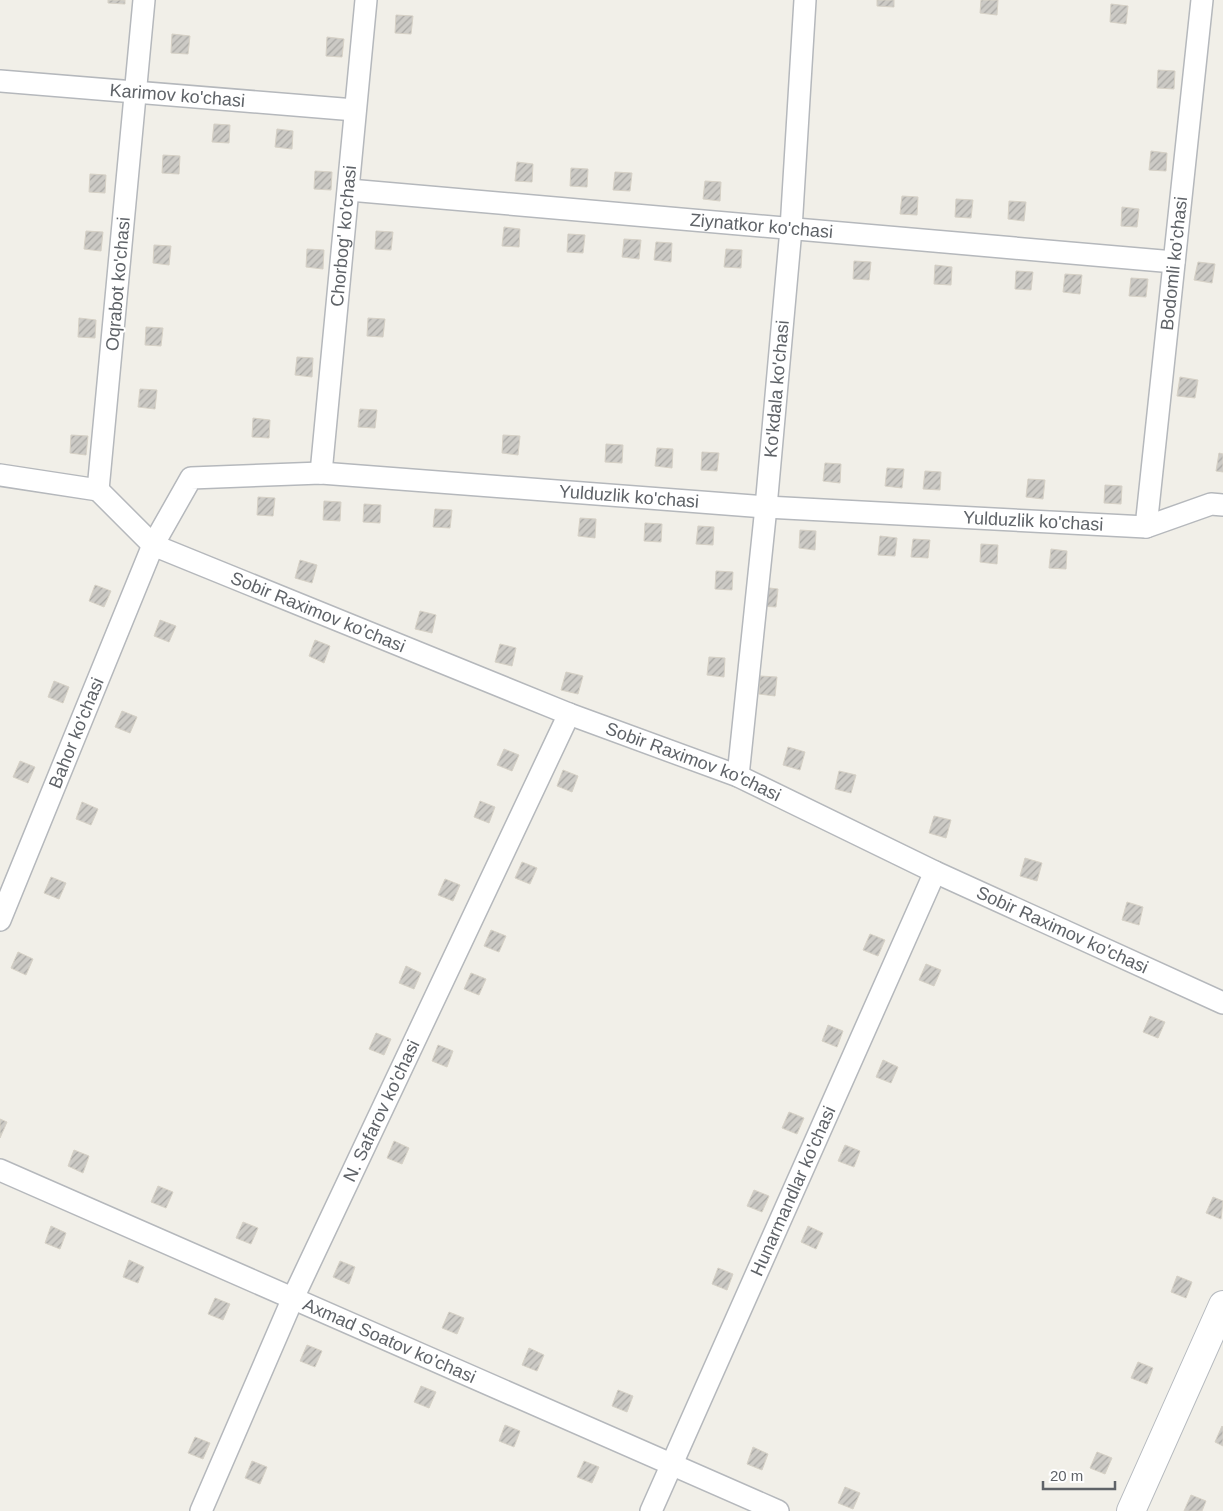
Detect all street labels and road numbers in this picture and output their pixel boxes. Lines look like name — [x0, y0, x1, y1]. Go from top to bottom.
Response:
street label: Karimov ko'chasi — [109, 80, 246, 111]
street label: Chorbog' ko'chasi — [327, 164, 360, 308]
street label: Bodomli ko'chasi — [1157, 196, 1191, 331]
street label: Ziynatkor ko'chasi — [689, 210, 834, 242]
street label: Oqrabot ko'chasi — [102, 216, 134, 352]
street label: Ko'kdala ko'chasi — [760, 319, 793, 459]
street label: Yulduzlik ko'chasi — [558, 481, 700, 512]
street label: Yulduzlik ko'chasi — [962, 507, 1104, 535]
street label: Sobir Raximov ko'chasi — [228, 568, 408, 656]
street label: Bahor ko'chasi — [45, 675, 108, 791]
street label: Sobir Raximov ko'chasi — [603, 718, 784, 805]
street label: Sobir Raximov ko'chasi — [973, 882, 1151, 978]
street label: N. Safarov ko'chasi — [339, 1037, 424, 1185]
street label: Hunarmandlar ko'chasi — [747, 1103, 840, 1279]
street label: Axmad Soatov ko'chasi — [300, 1294, 479, 1387]

